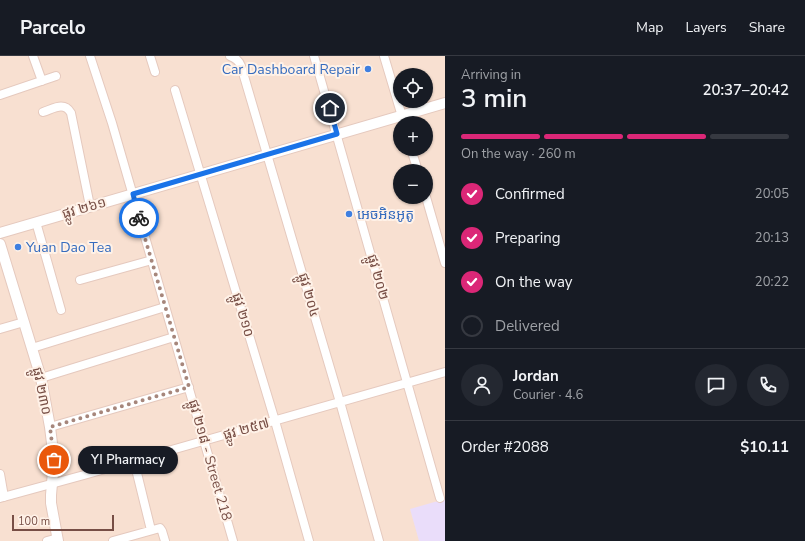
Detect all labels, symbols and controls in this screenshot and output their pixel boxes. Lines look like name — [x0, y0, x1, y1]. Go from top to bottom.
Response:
text: Parcelo — [20, 15, 86, 41]
text: Map — [636, 18, 663, 37]
text: Layers — [685, 18, 727, 37]
text: Share — [749, 18, 785, 37]
place label: Car Dashboard Repair — [222, 60, 360, 79]
marker: Car Dashboard Repair — [363, 64, 373, 74]
text: Arriving in — [461, 66, 521, 84]
map controls — [393, 68, 433, 204]
button: locate — [393, 68, 433, 108]
text: 20:37–20:42 — [702, 80, 789, 100]
text: 3 min — [461, 81, 527, 116]
pin — [313, 91, 347, 125]
icon: home — [319, 97, 341, 119]
button: + — [393, 116, 433, 156]
text: On the way · 260 m — [461, 145, 576, 163]
button: − — [393, 164, 433, 204]
icon: check — [461, 183, 483, 205]
text: Confirmed — [495, 184, 565, 204]
text: 20:05 — [755, 185, 789, 203]
street label: ផ្លូវ ២៦១ — [60, 193, 109, 225]
courier — [119, 198, 159, 238]
place label: អេចអិនអូតូ — [357, 205, 414, 224]
icon: bike — [128, 207, 150, 229]
marker: អេចអិនអូតូ — [344, 209, 354, 219]
icon: check — [461, 227, 483, 249]
text: Preparing — [495, 228, 560, 248]
text: 20:13 — [755, 229, 789, 247]
place label: Yuan Dao Tea — [25, 238, 112, 257]
marker: Yuan Dao Tea — [13, 242, 23, 252]
street label: ផ្លូវ ២០២ — [360, 252, 394, 303]
street label: ផ្លូវ ២០៤ — [292, 271, 324, 320]
icon: check — [461, 271, 483, 293]
text: On the way — [495, 272, 573, 292]
text: 20:22 — [755, 273, 789, 291]
street label: ផ្លូវ ២១០ — [225, 291, 259, 340]
text: Delivered — [495, 316, 560, 336]
button: person — [461, 364, 503, 406]
button: chat — [695, 364, 737, 406]
button: phone — [747, 364, 789, 406]
street label: ផ្លូវ ២៣០ — [26, 365, 56, 417]
text: Jordan — [513, 366, 559, 386]
text: Courier · 4.6 — [513, 386, 583, 404]
street label: ផ្លូវ ២១៨ - Street 218 — [182, 397, 236, 524]
street label: ផ្លូវ ២៥៧ — [221, 413, 272, 447]
text: Order #2088 — [461, 437, 549, 457]
text: $10.11 — [740, 437, 789, 457]
pin — [37, 443, 71, 477]
callout: YI Pharmacy — [78, 446, 178, 474]
icon: bag — [43, 449, 65, 471]
text: YI Pharmacy — [91, 451, 165, 469]
scale bar — [12, 513, 114, 532]
text: 100 m — [18, 514, 50, 529]

